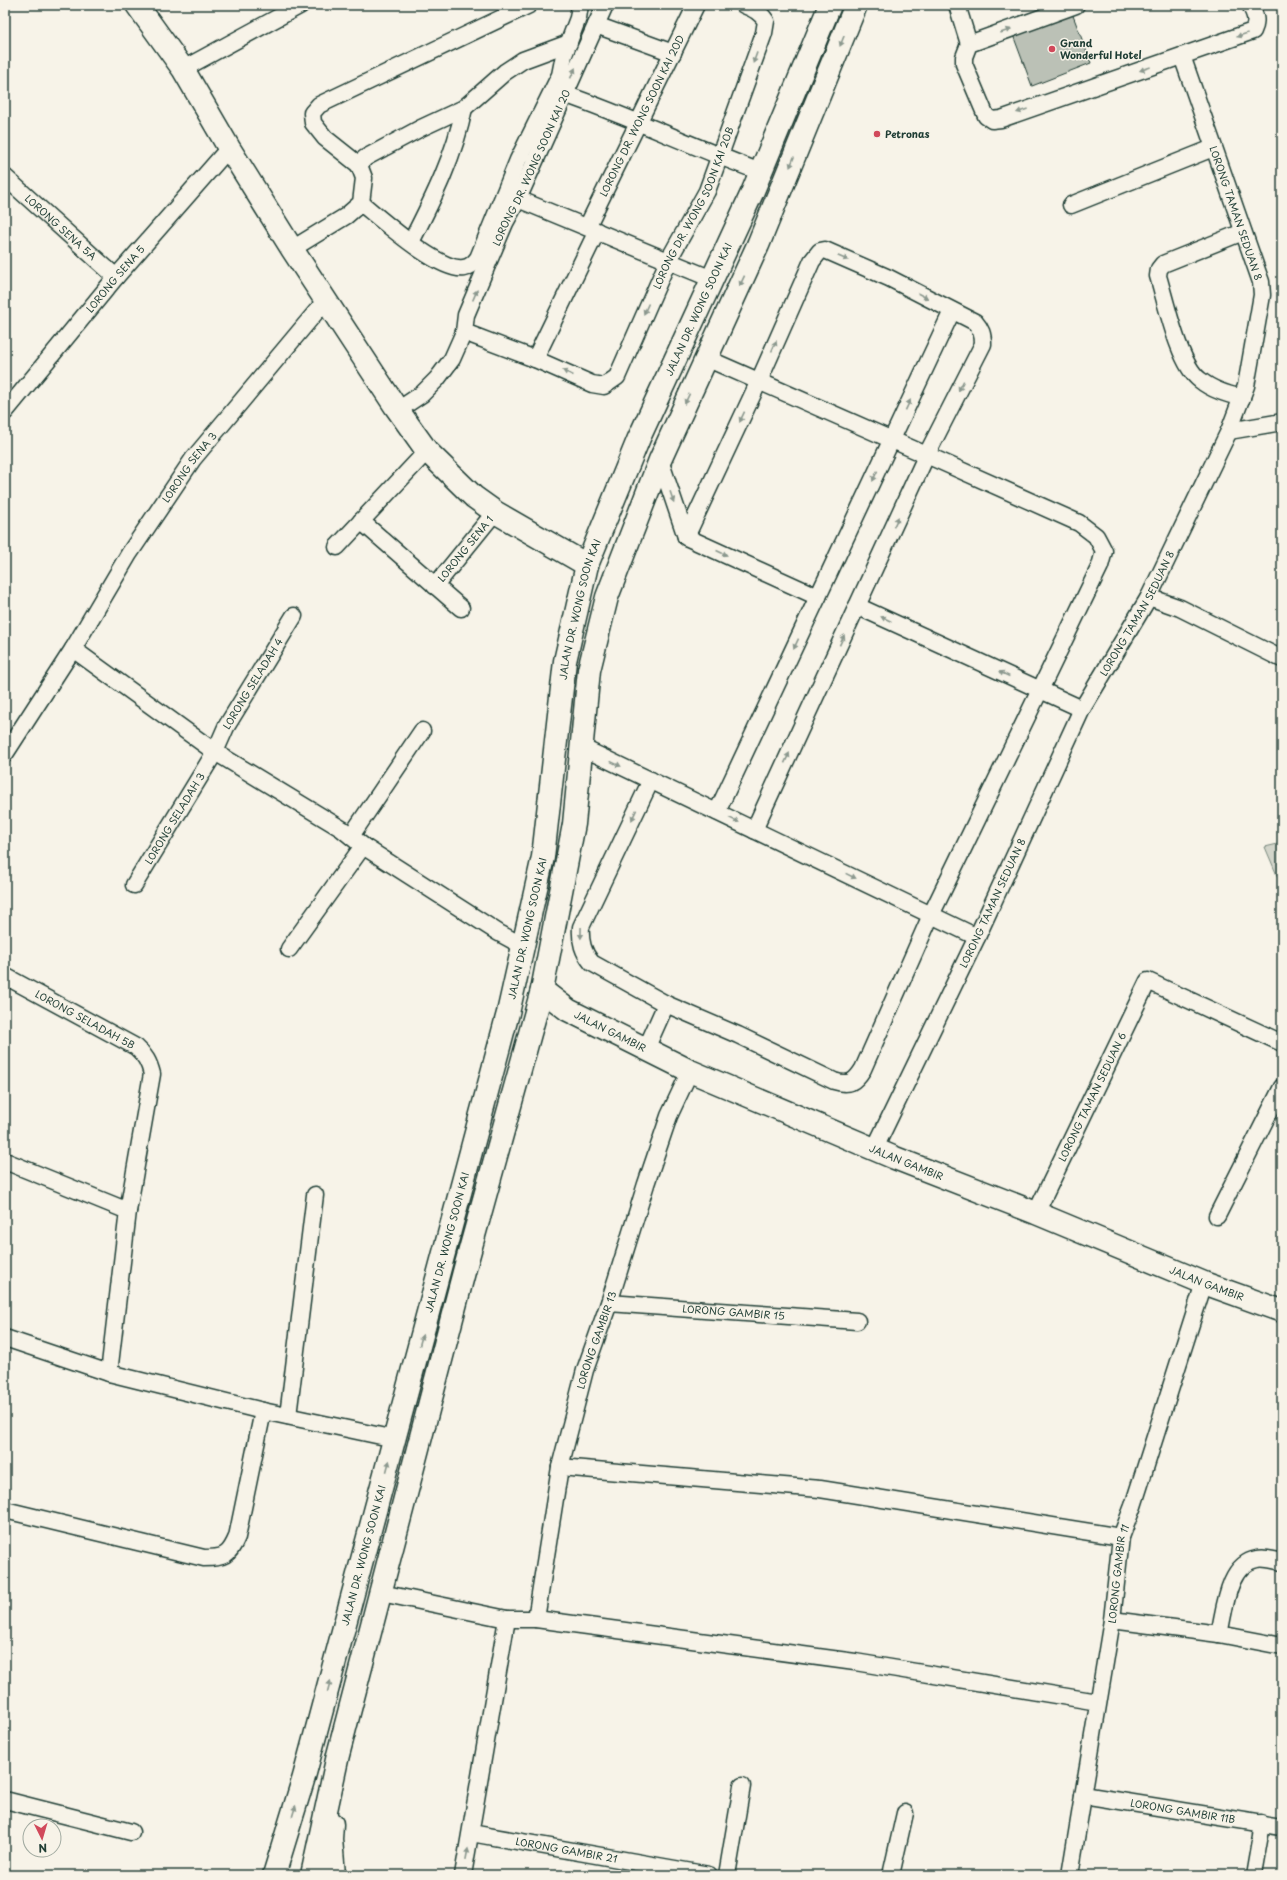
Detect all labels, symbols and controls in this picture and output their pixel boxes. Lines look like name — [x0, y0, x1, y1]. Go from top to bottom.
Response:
one-way arrow — [1000, 27, 1012, 33]
street label: LORONG DR. WONG SOON KAI 20D — [595, 32, 687, 199]
one-way arrow — [1236, 32, 1248, 38]
place label: Grand Wonderful Hotel — [1060, 35, 1141, 62]
one-way arrow — [838, 36, 844, 48]
marker: Grand Wonderful Hotel — [1047, 44, 1057, 54]
one-way arrow — [752, 52, 758, 64]
one-way arrow — [1139, 66, 1151, 72]
one-way arrow — [571, 67, 577, 79]
street label: LORONG DR. WONG SOON KAI 20 — [488, 87, 573, 248]
one-way arrow — [1016, 109, 1028, 115]
street label: LORONG DR. WONG SOON KAI 20B — [649, 124, 737, 291]
place label: Petronas — [885, 126, 930, 141]
marker: Petronas — [872, 129, 882, 139]
street label: LORONG TAMAN SEDUAN 8 — [1206, 144, 1267, 282]
one-way arrow — [789, 156, 795, 168]
street label: LORONG SENA 5A — [22, 190, 100, 263]
street label: JALAN DR. WONG SOON KAI — [661, 240, 735, 378]
street label: LORONG SENA 5 — [82, 241, 148, 315]
one-way arrow — [838, 255, 849, 261]
one-way arrow — [739, 276, 745, 287]
one-way arrow — [472, 289, 478, 300]
one-way arrow — [918, 292, 929, 299]
one-way arrow — [643, 304, 649, 316]
one-way arrow — [772, 339, 778, 351]
one-way arrow — [562, 370, 573, 376]
one-way arrow — [958, 380, 965, 392]
one-way arrow — [684, 394, 690, 406]
one-way arrow — [905, 400, 911, 411]
one-way arrow — [739, 411, 745, 422]
street label: LORONG SENA 3 — [158, 428, 220, 505]
one-way arrow — [872, 470, 878, 482]
one-way arrow — [670, 491, 676, 503]
street label: LORONG SENA 1 — [433, 512, 496, 585]
one-way arrow — [893, 516, 899, 527]
street label: JALAN DR. WONG SOON KAI — [555, 536, 604, 681]
street label: LORONG TAMAN SEDUAN 8 — [1096, 548, 1177, 679]
one-way arrow — [716, 550, 727, 556]
one-way arrow — [881, 616, 892, 622]
street label: LORONG SELADAH 4 — [218, 634, 286, 732]
one-way arrow — [839, 634, 845, 645]
one-way arrow — [793, 639, 799, 650]
one-way arrow — [998, 670, 1010, 676]
one-way arrow — [784, 752, 790, 763]
one-way arrow — [611, 761, 622, 767]
street label: LORONG SELADAH 3 — [141, 769, 208, 867]
one-way arrow — [631, 810, 637, 821]
one-way arrow — [728, 817, 739, 823]
street label: LORONG TAMAN SEDUAN 8 — [955, 835, 1029, 970]
street label: JALAN DR. WONG SOON KAI — [503, 856, 550, 1001]
one-way arrow — [845, 873, 856, 879]
one-way arrow — [578, 927, 584, 940]
street label: LORONG SELADAH 5B — [33, 986, 138, 1052]
street label: JALAN GAMBIR — [572, 1006, 649, 1055]
street label: LORONG TAMAN SEDUAN 6 — [1054, 1029, 1129, 1164]
street label: JALAN GAMBIR — [867, 1140, 946, 1183]
street label: JALAN DR. WONG SOON KAI — [420, 1170, 472, 1314]
street label: JALAN GAMBIR — [1167, 1262, 1246, 1304]
street label: LORONG GAMBIR 13 — [572, 1289, 619, 1391]
street label: LORONG GAMBIR 15 — [682, 1300, 786, 1323]
one-way arrow — [419, 1334, 425, 1346]
one-way arrow — [385, 1459, 391, 1471]
street label: JALAN DR. WONG SOON KAI — [337, 1483, 389, 1627]
street label: LORONG GAMBIR 11 — [1104, 1522, 1132, 1624]
one-way arrow — [326, 1679, 332, 1692]
street label: LORONG GAMBIR 11B — [1129, 1795, 1237, 1826]
one-way arrow — [291, 1805, 297, 1817]
north arrow — [22, 1818, 62, 1858]
street label: LORONG GAMBIR 21 — [515, 1833, 619, 1866]
text: N — [38, 1840, 48, 1857]
one-way arrow — [464, 1848, 470, 1860]

